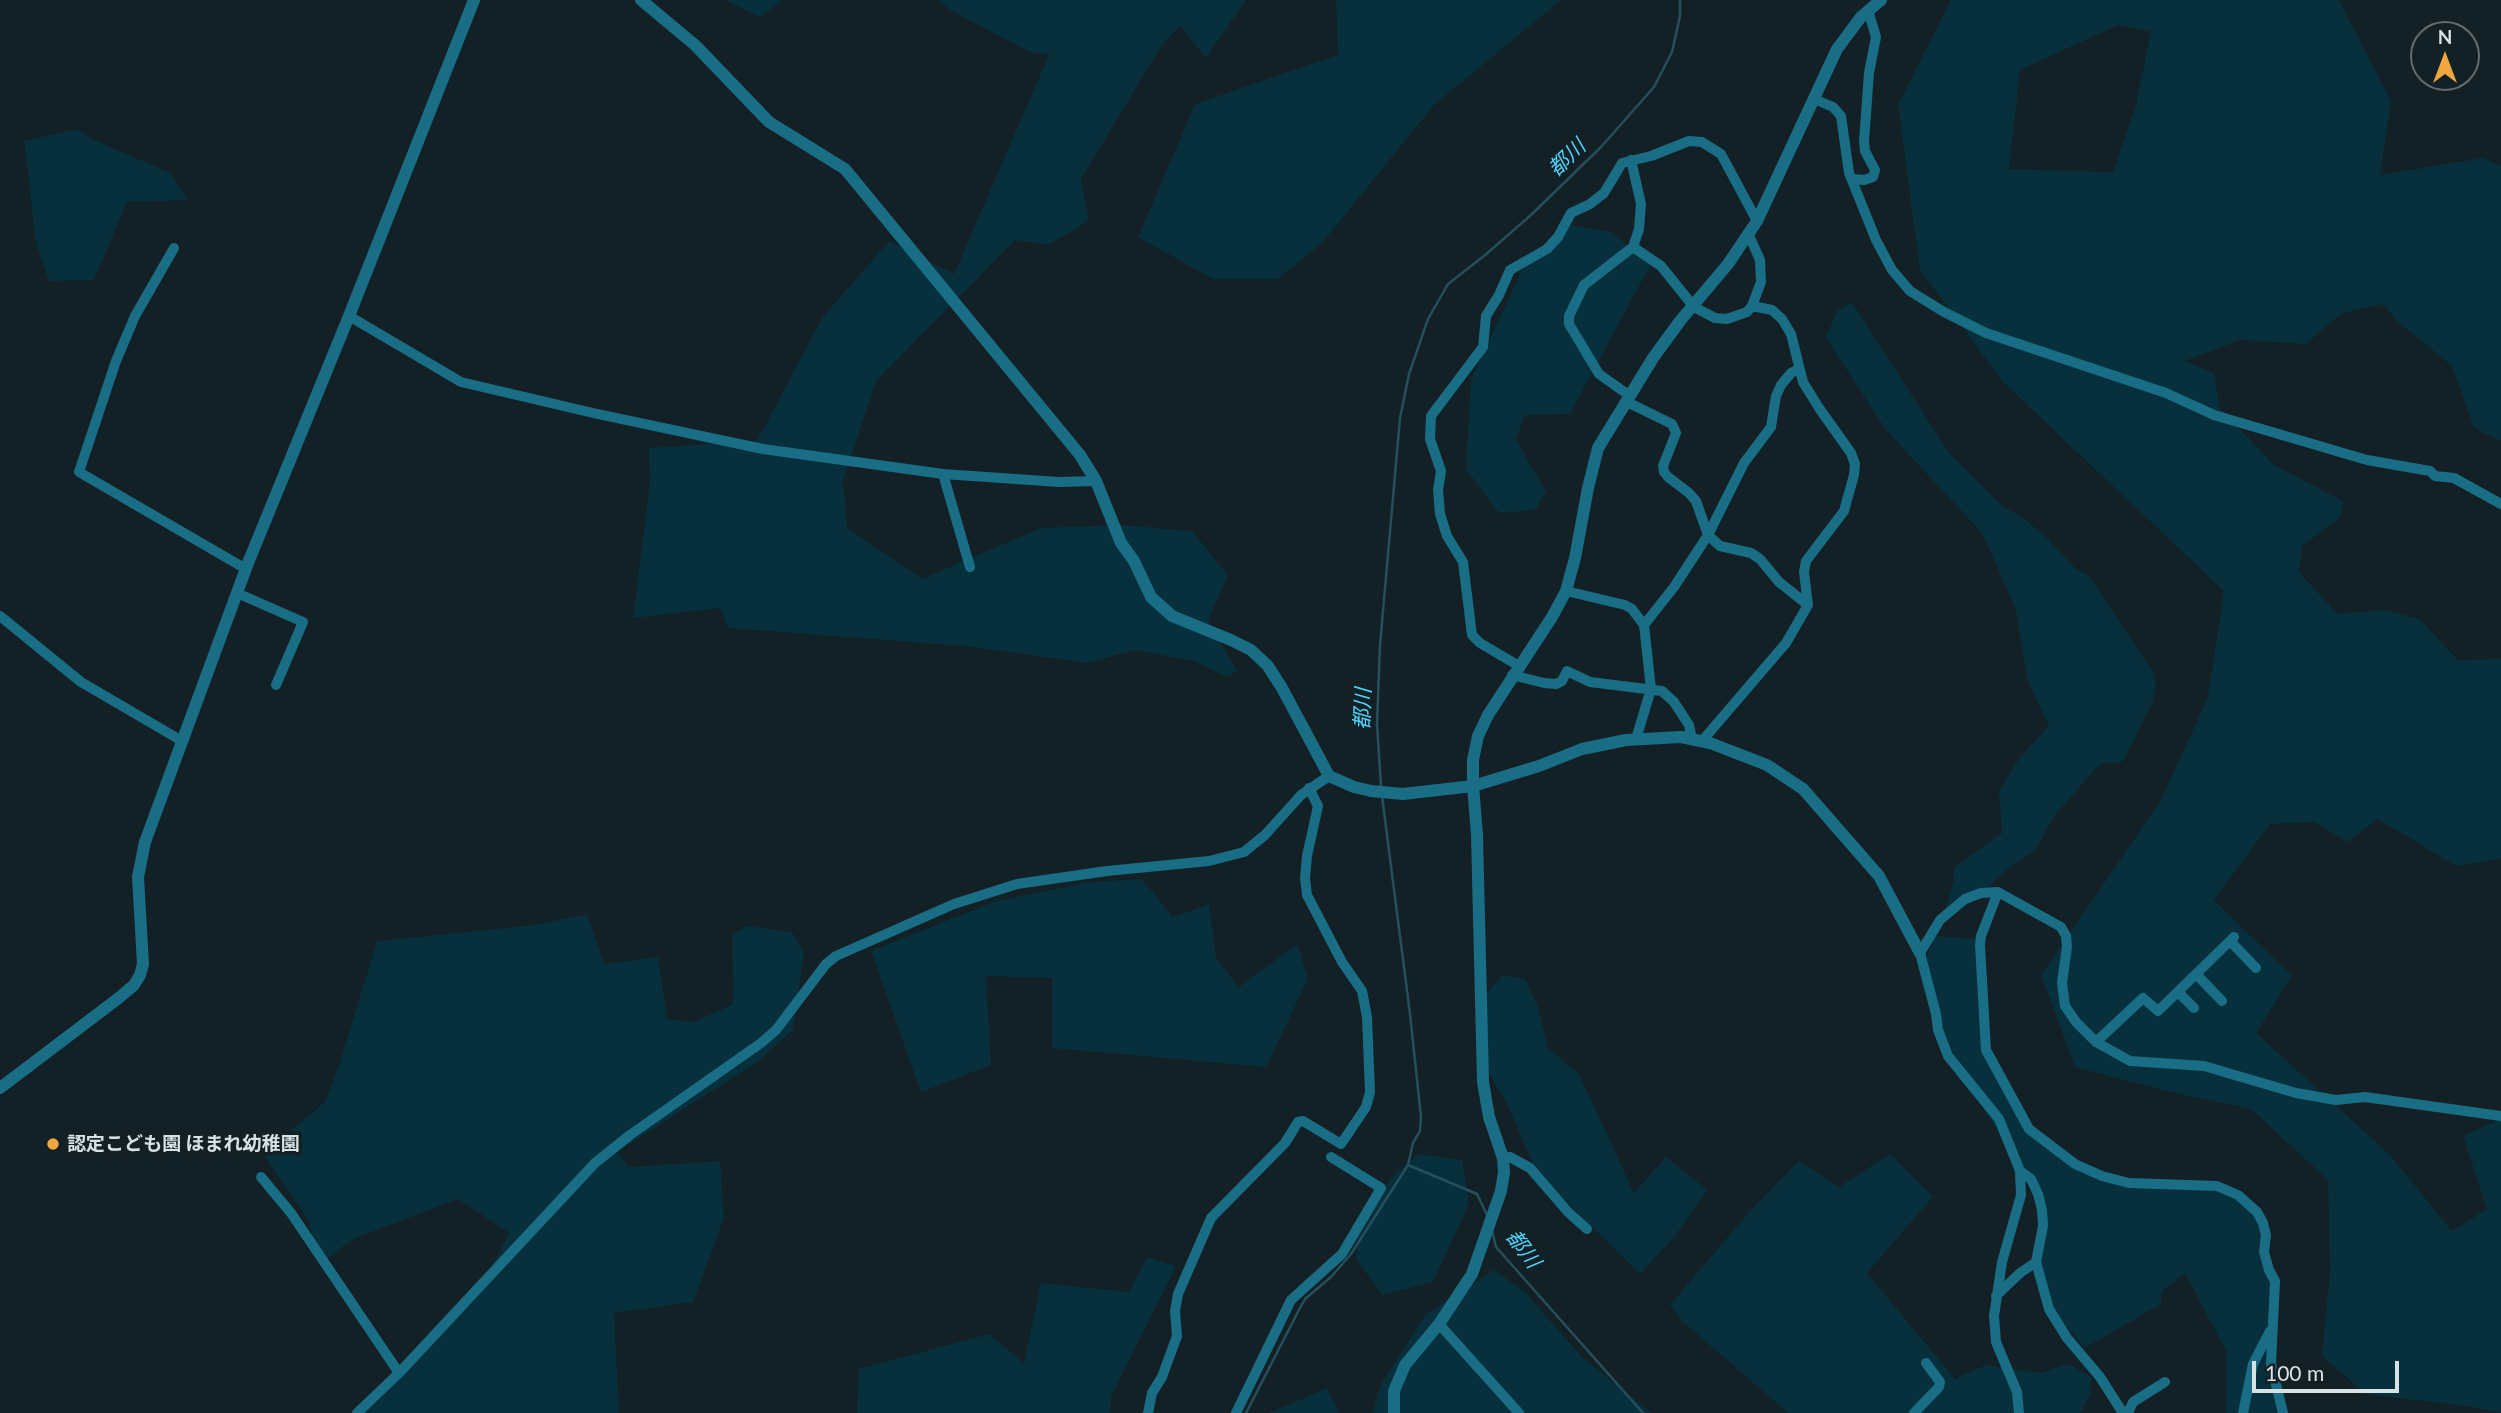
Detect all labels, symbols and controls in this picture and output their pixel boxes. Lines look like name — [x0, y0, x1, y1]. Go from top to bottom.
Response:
north arrow — [2410, 21, 2480, 91]
text: N — [2438, 25, 2452, 48]
water label: 都川 — [1543, 134, 1591, 182]
water label: 都川 — [1350, 688, 1376, 730]
place label: 認定こども園 ほまれ幼稚園 — [67, 1133, 300, 1155]
marker: 認定こども園 ほまれ幼稚園 — [45, 1136, 61, 1152]
water label: 都川 — [1500, 1225, 1546, 1273]
scale bar — [2256, 1346, 2403, 1390]
text: 100 m — [2265, 1360, 2324, 1385]

